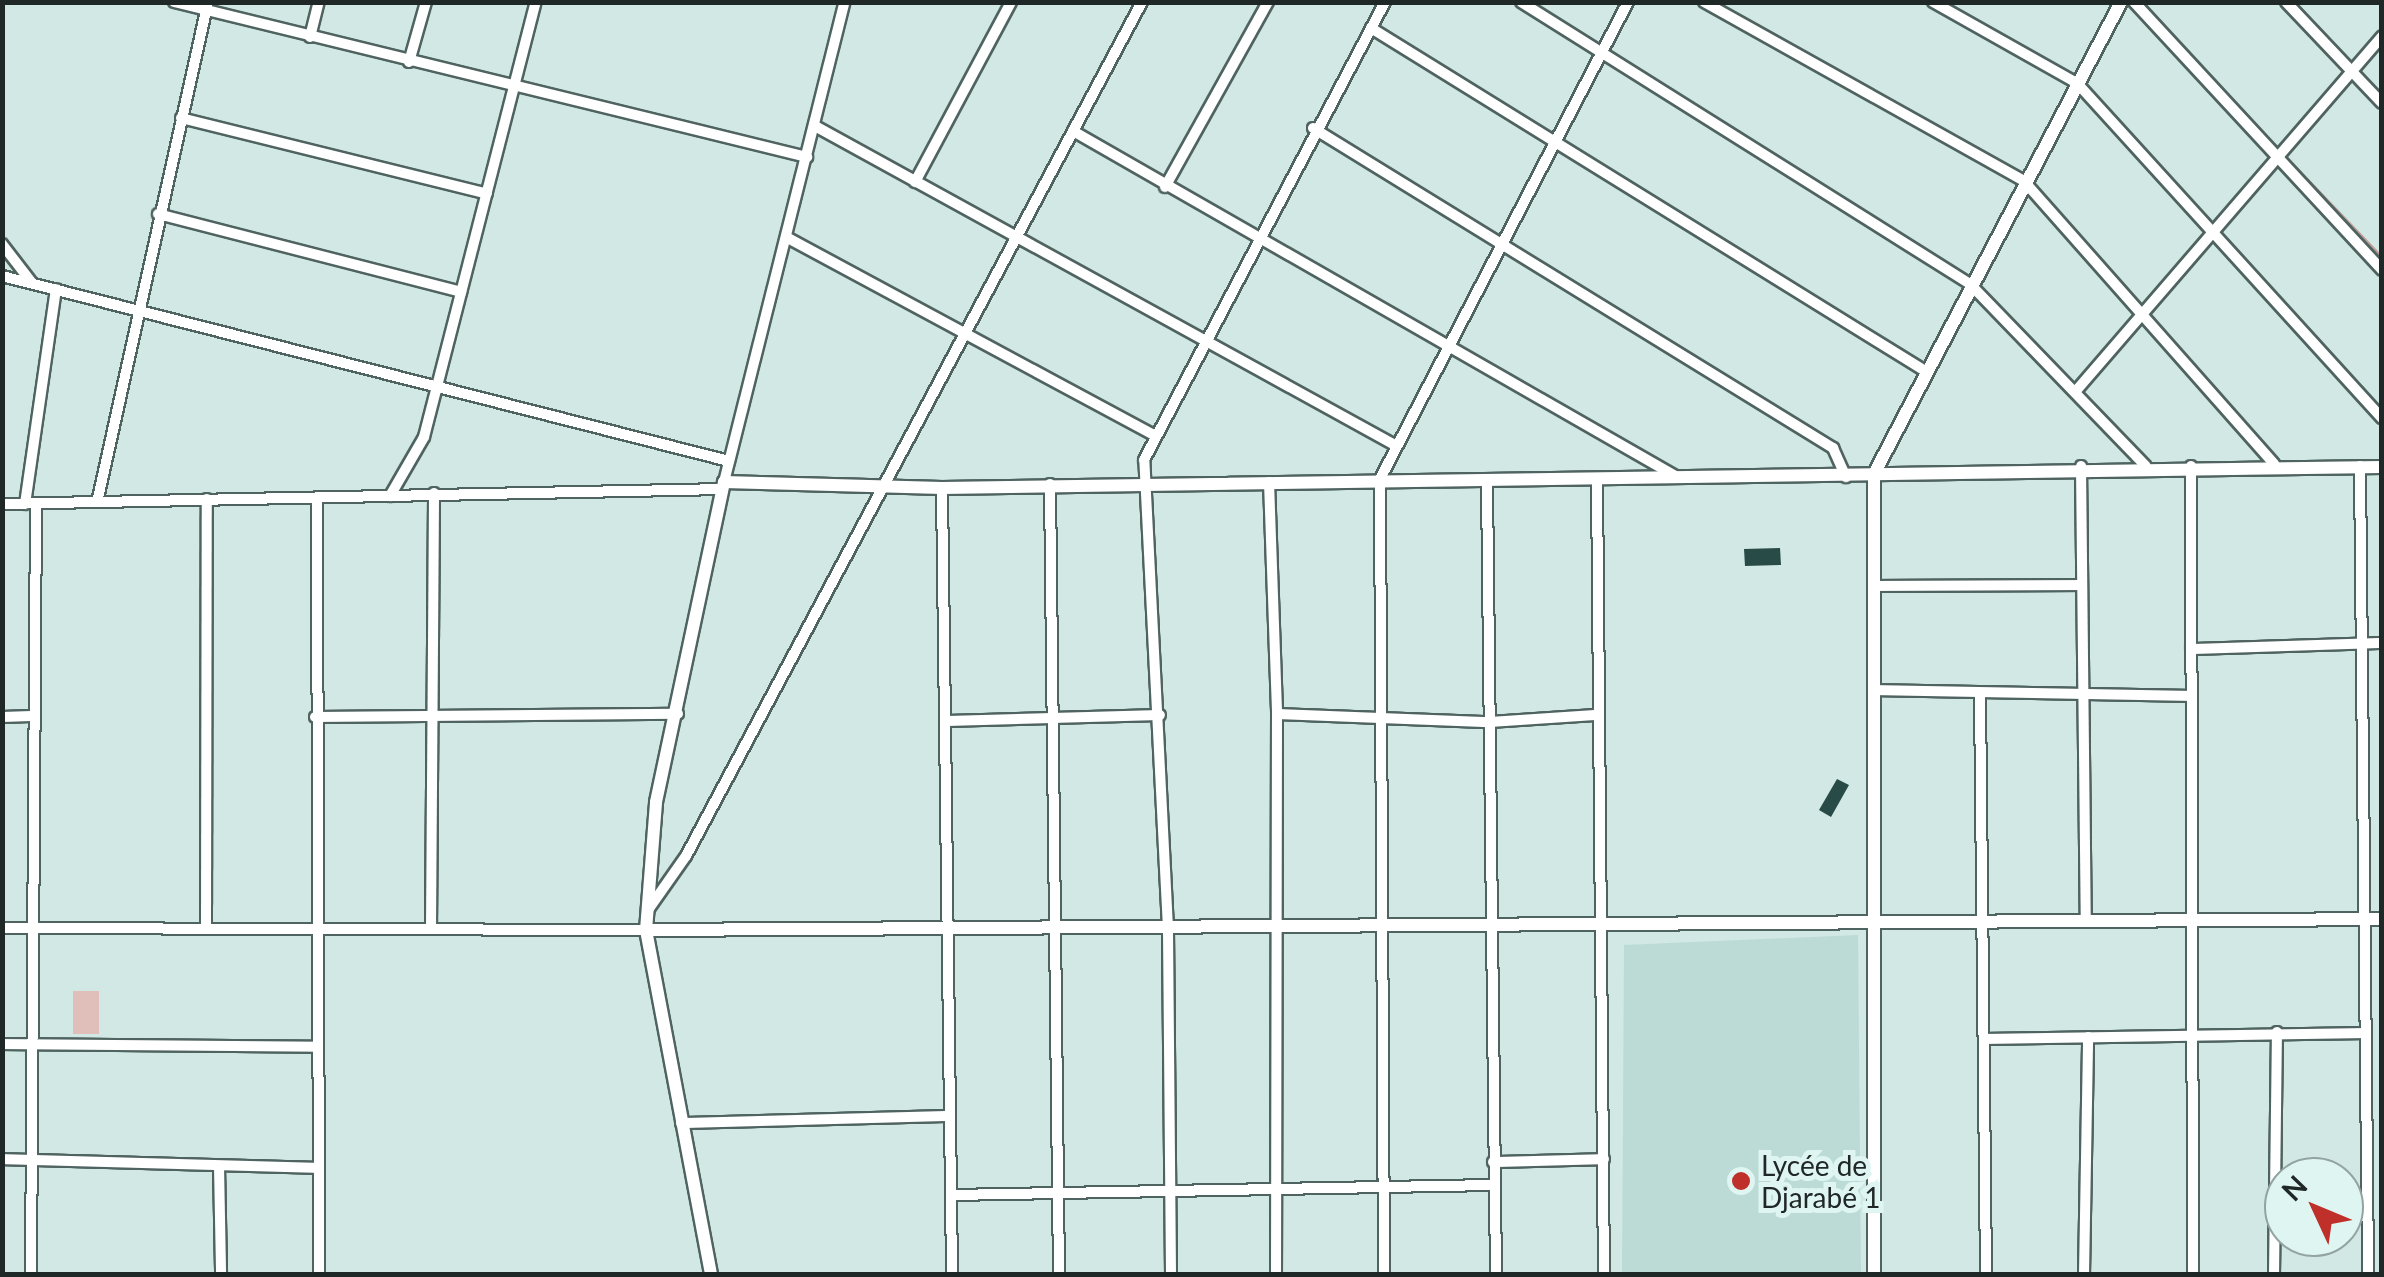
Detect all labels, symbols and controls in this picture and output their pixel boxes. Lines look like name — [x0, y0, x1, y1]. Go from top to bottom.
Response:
place label: Lycée de Djarabé 1 — [1761, 1148, 1880, 1214]
north arrow — [2264, 1157, 2364, 1257]
text: N — [2274, 1168, 2314, 1207]
marker: Lycée de Djarabé 1 — [1730, 1170, 1752, 1192]

